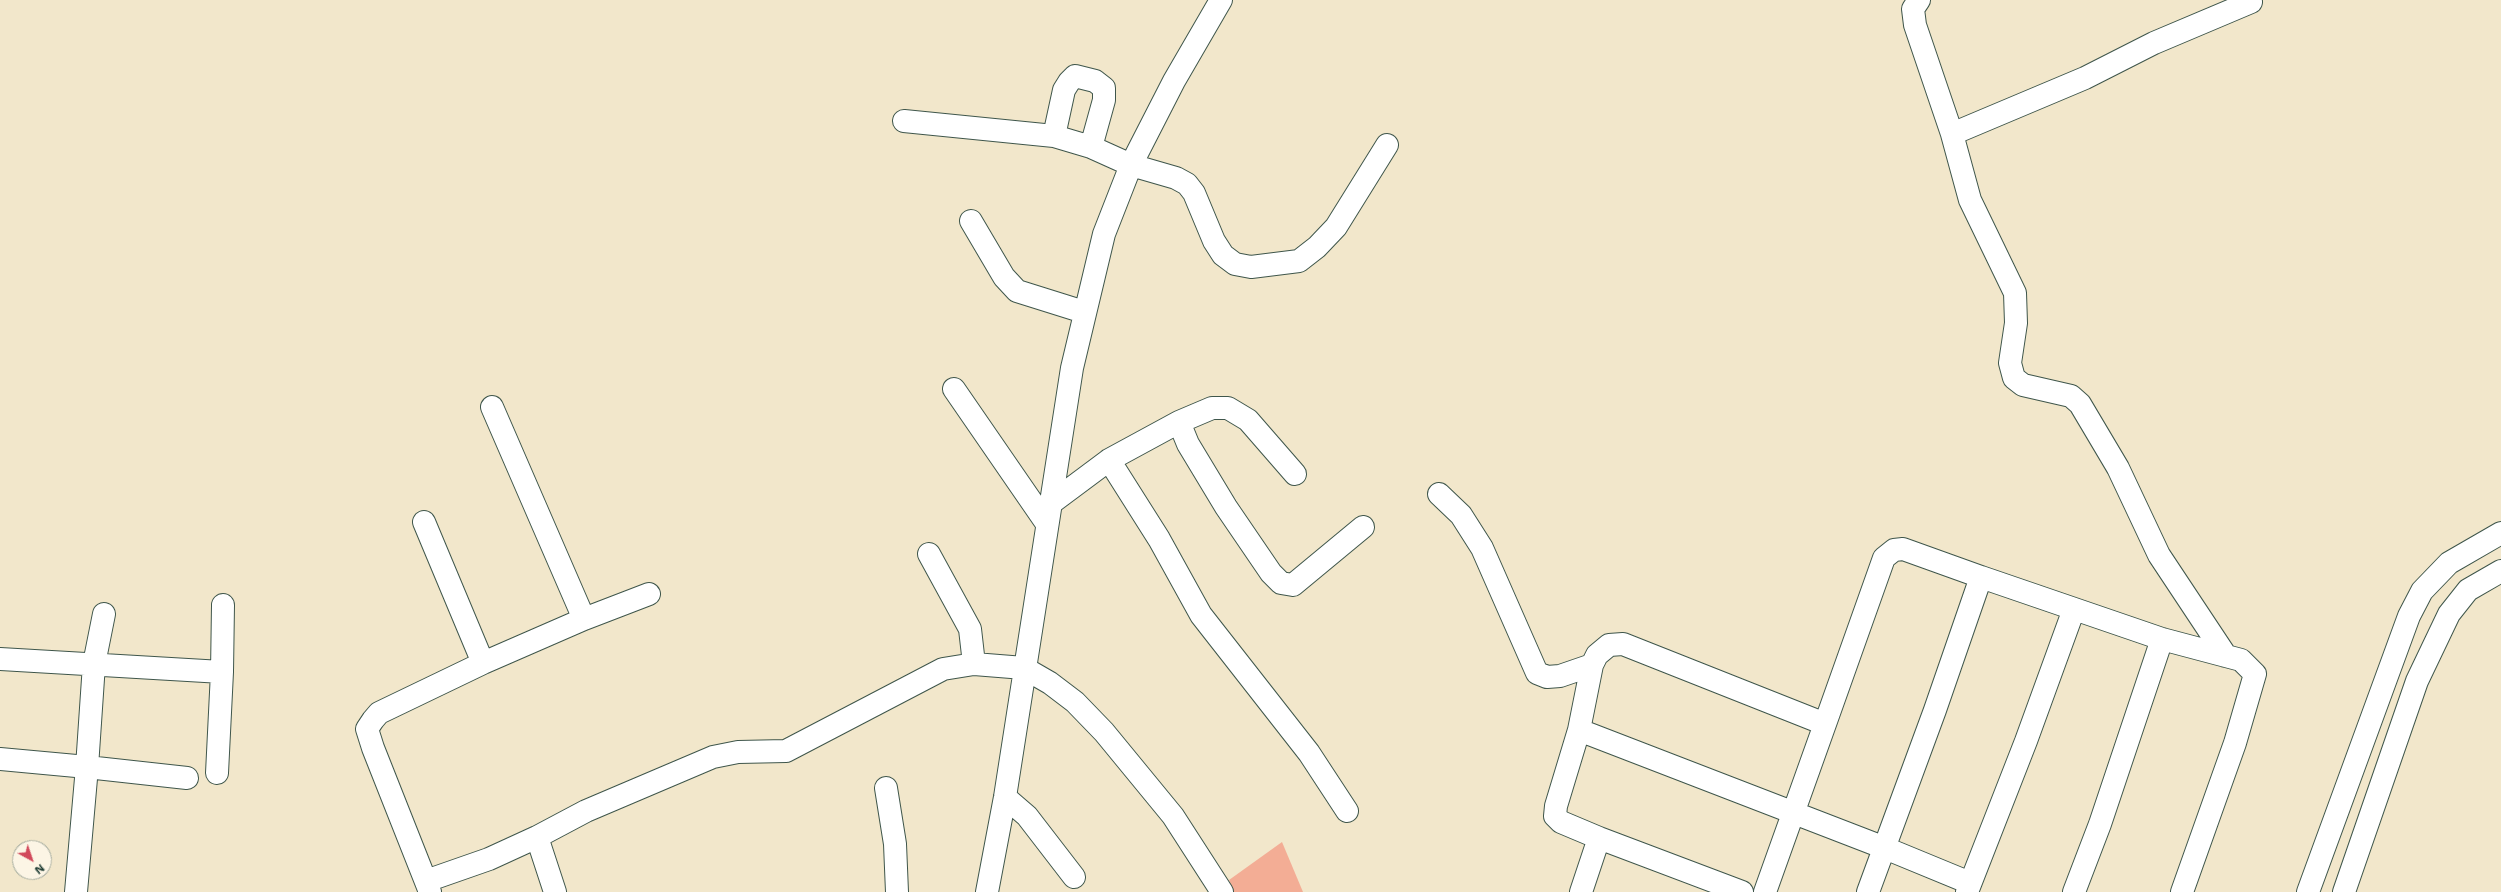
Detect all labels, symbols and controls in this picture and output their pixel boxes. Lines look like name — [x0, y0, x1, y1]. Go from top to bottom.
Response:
north arrow — [12, 840, 52, 880]
text: N — [31, 860, 48, 877]

